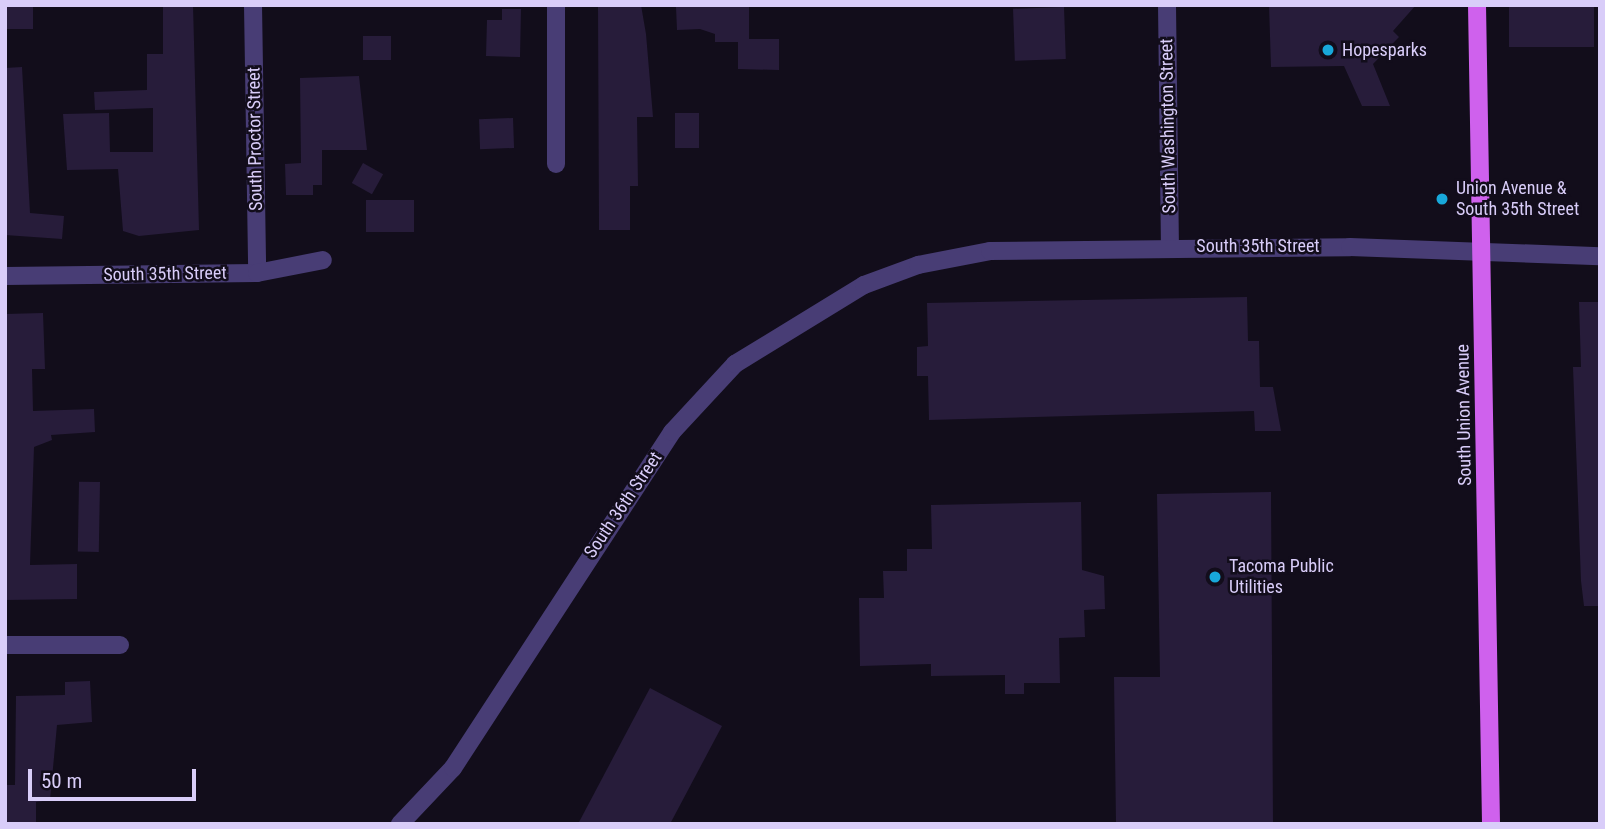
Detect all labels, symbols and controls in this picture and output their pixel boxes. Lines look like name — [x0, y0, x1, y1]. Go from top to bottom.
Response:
street label: South Washington Street — [1156, 38, 1180, 214]
place label: Hopesparks — [1342, 39, 1427, 61]
marker: Hopesparks — [1320, 42, 1336, 58]
street label: South Proctor Street — [243, 67, 267, 211]
place label: Union Avenue & South 35th Street — [1456, 178, 1579, 220]
marker: Union Avenue & South 35th Street — [1434, 191, 1450, 207]
street label: South 35th Street — [1196, 235, 1320, 257]
street label: South 35th Street — [103, 262, 227, 286]
street label: South Union Avenue — [1452, 344, 1476, 486]
street label: South 36th Street — [580, 448, 666, 562]
place label: Tacoma Public Utilities — [1229, 556, 1334, 598]
marker: Tacoma Public Utilities — [1207, 569, 1223, 585]
scale bar — [32, 756, 200, 800]
text: 50 m — [41, 769, 82, 793]

